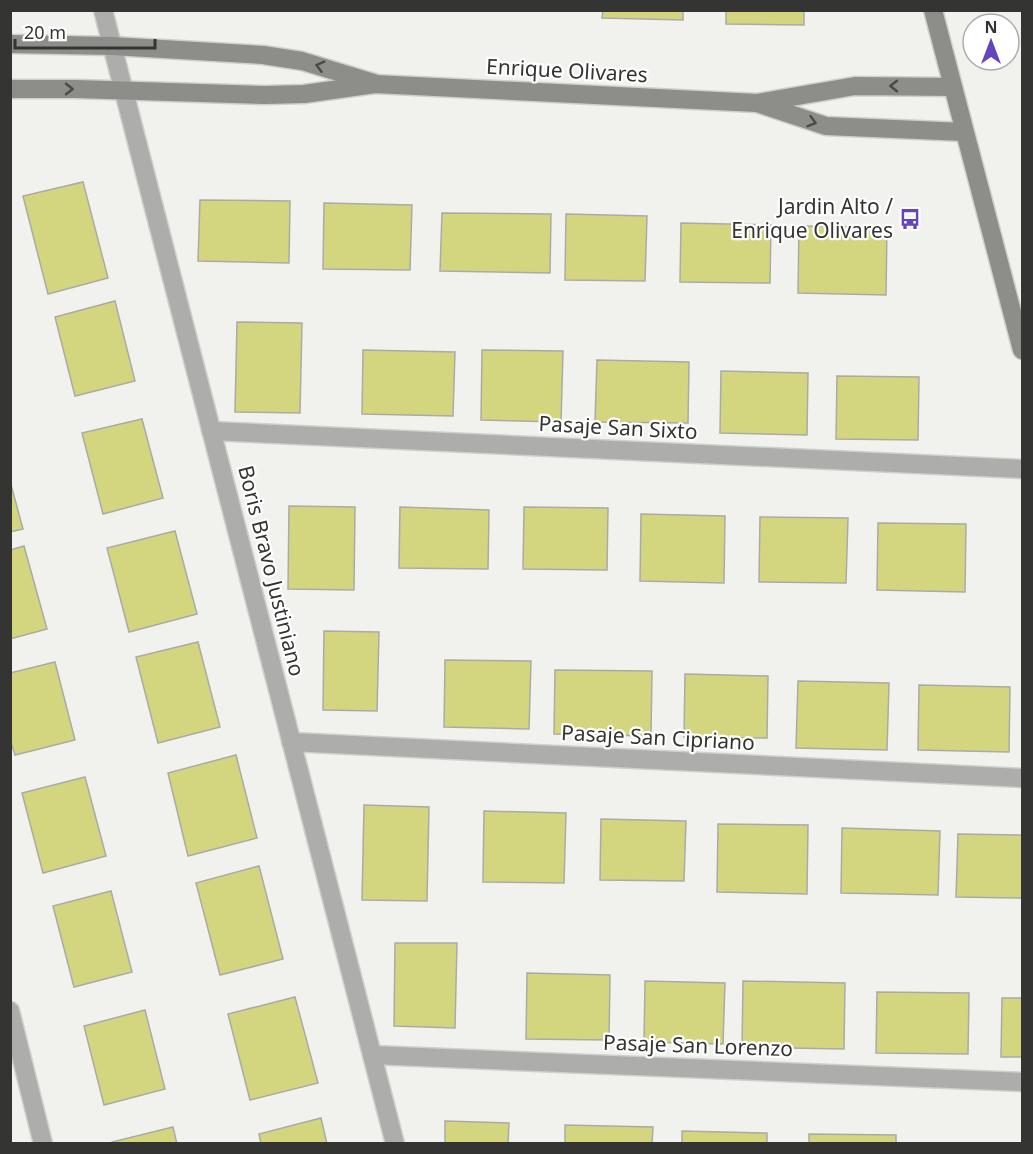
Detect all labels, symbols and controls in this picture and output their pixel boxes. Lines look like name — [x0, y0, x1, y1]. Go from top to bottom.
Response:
scale bar — [15, 12, 154, 50]
north arrow — [961, 12, 1021, 72]
text: N — [984, 16, 998, 38]
text: 20 m — [24, 20, 66, 44]
street label: Enrique Olivares — [486, 52, 649, 88]
one-way arrow — [315, 60, 325, 73]
one-way arrow — [890, 80, 899, 92]
one-way arrow — [64, 83, 73, 95]
one-way arrow — [806, 115, 817, 127]
place label: Jardin Alto / Enrique Olivares — [731, 192, 893, 244]
bus stop icon: Jardin Alto / Enrique Olivares — [898, 207, 922, 231]
street label: Pasaje San Sixto — [538, 409, 698, 445]
street label: Boris Bravo Justiniano — [232, 463, 312, 679]
street label: Pasaje San Cipriano — [560, 718, 756, 756]
street label: Pasaje San Lorenzo — [603, 1028, 794, 1062]

